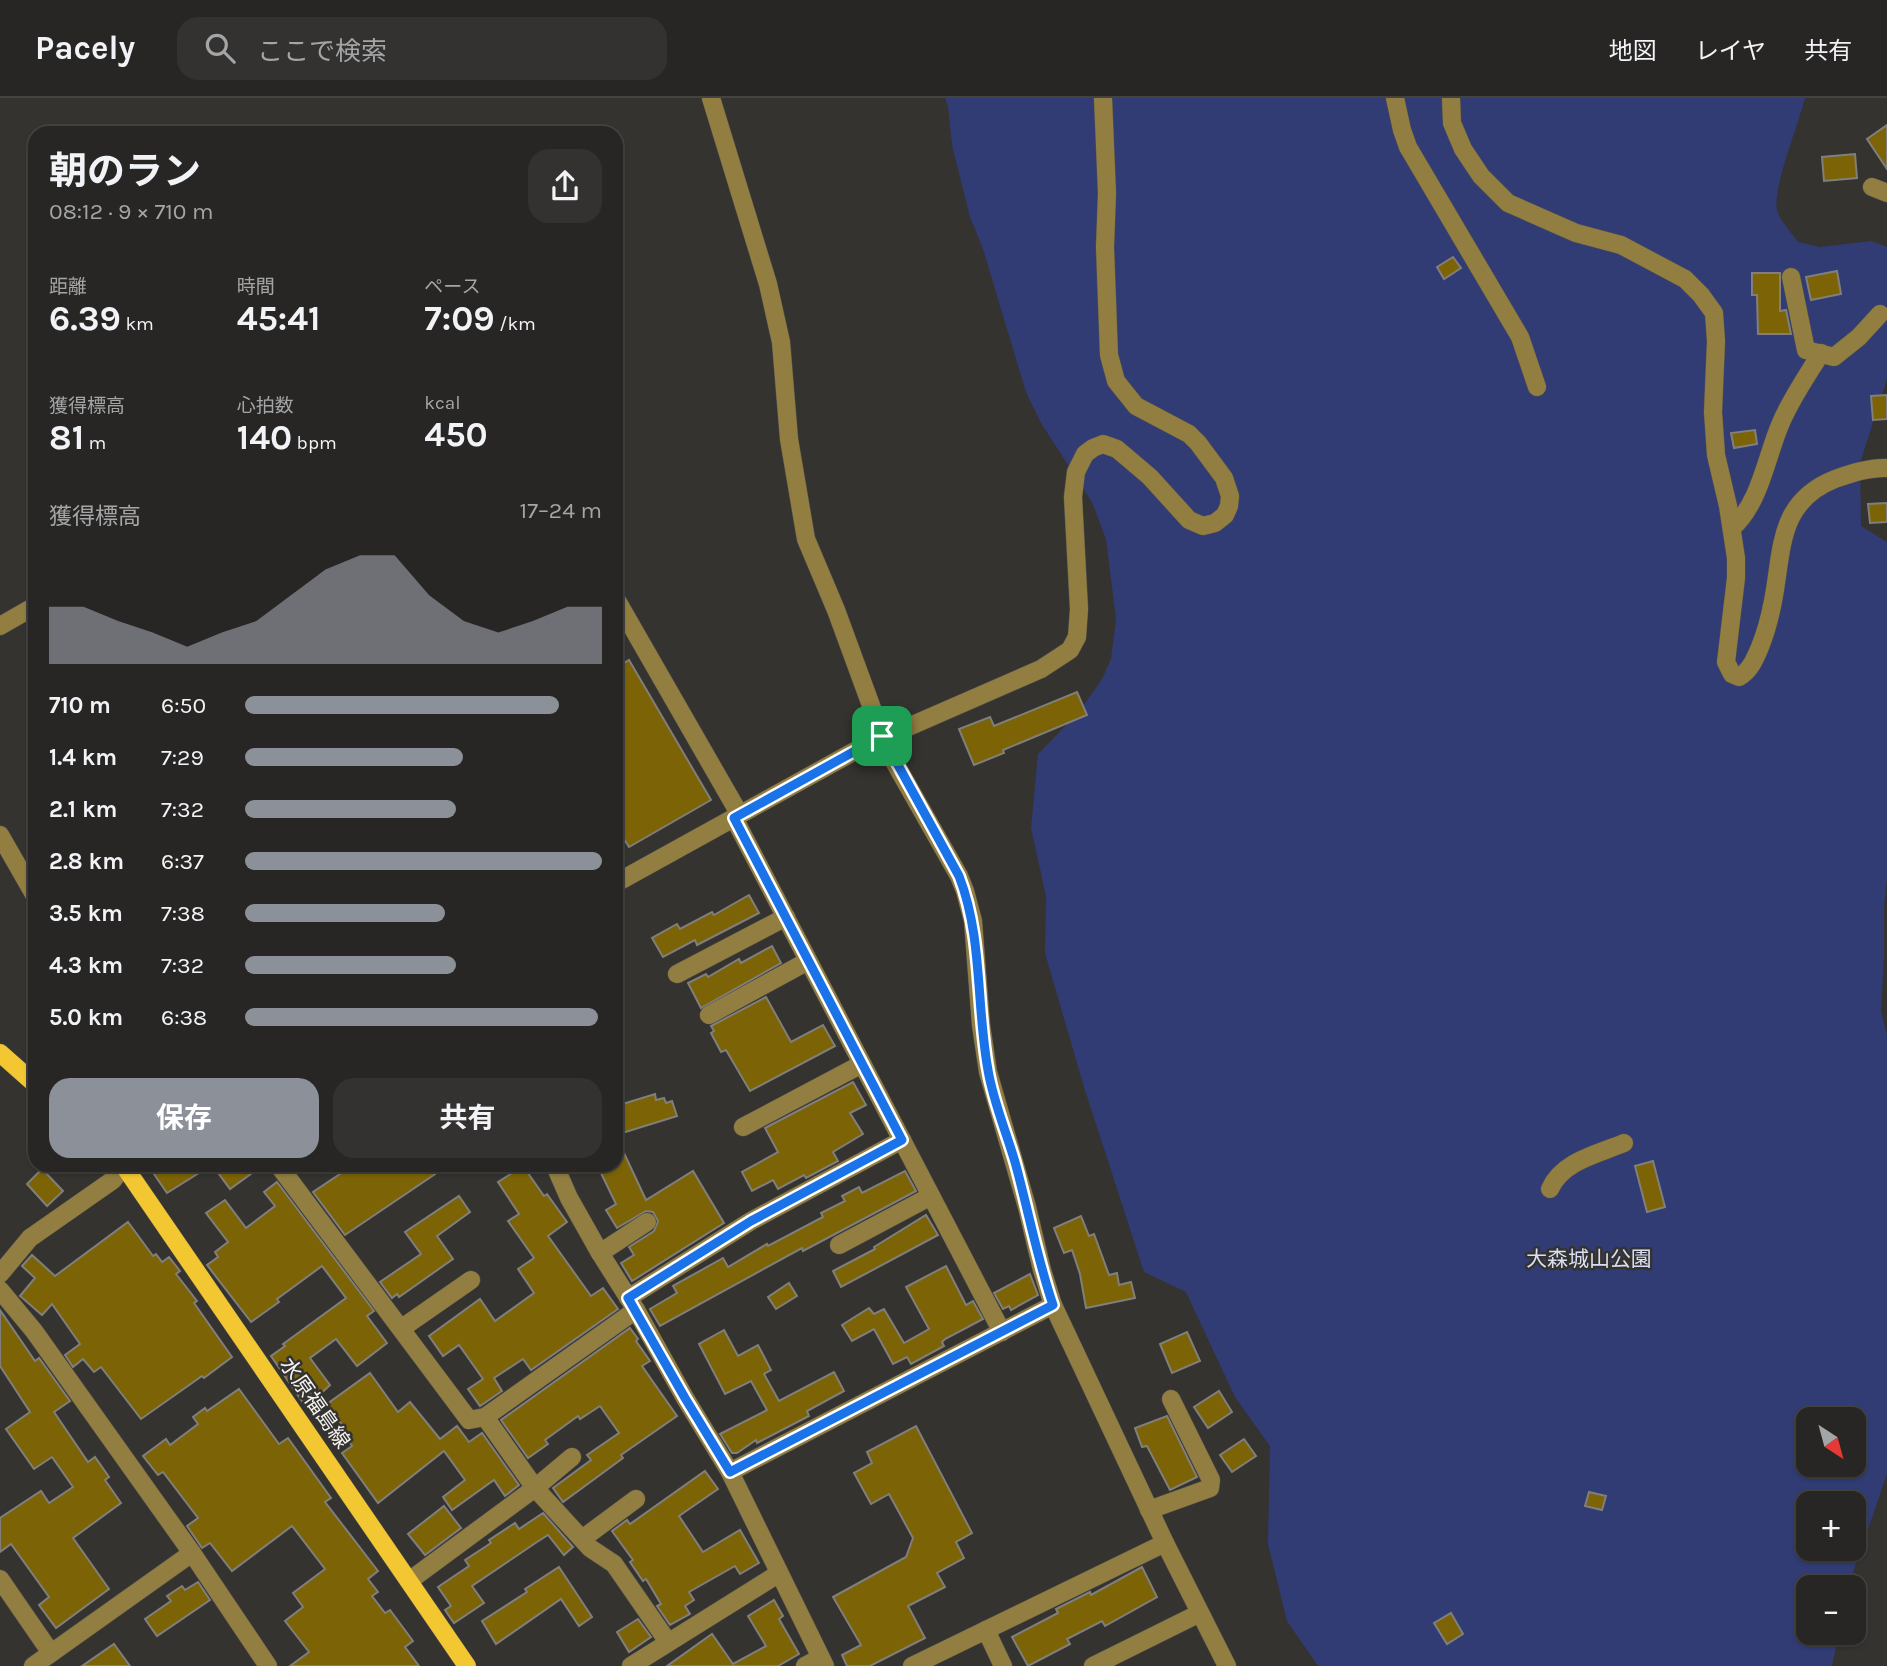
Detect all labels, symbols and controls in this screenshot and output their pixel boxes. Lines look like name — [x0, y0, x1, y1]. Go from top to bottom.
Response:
search box — [177, 17, 667, 80]
text: Pacely — [35, 29, 135, 67]
icon: search — [201, 29, 239, 67]
text: ここで検索 — [257, 36, 387, 67]
text: 地図 — [1609, 37, 1657, 65]
text: レイヤ — [1695, 37, 1766, 65]
text: 共有 — [1804, 37, 1852, 65]
text: 朝のラン — [49, 149, 201, 194]
button: share — [528, 149, 602, 223]
text: 08:12 · 9 × 710 m — [49, 198, 213, 225]
text: 距離 — [49, 276, 87, 298]
text: 時間 — [237, 276, 275, 298]
text: ペース — [424, 276, 480, 298]
text: 6.39 — [49, 298, 121, 339]
text: 45:41 — [237, 298, 321, 339]
text: 7:09 — [424, 298, 495, 339]
text: km — [121, 313, 154, 335]
text: /km — [495, 313, 536, 335]
text: kcal — [424, 392, 461, 414]
text: 獲得標高 — [49, 395, 125, 417]
text: 心拍数 — [237, 395, 294, 417]
text: 450 — [424, 414, 488, 455]
text: 81 — [49, 417, 84, 458]
text: 140 — [237, 417, 292, 458]
text: m — [84, 432, 106, 454]
text: bpm — [292, 432, 337, 454]
text: 17–24 m — [520, 497, 602, 524]
text: 獲得標高 — [49, 503, 141, 530]
text: 710 m — [49, 692, 111, 719]
text: 6:50 — [161, 692, 206, 719]
pin — [852, 706, 912, 766]
icon: arrive — [863, 717, 901, 755]
text: 1.4 km — [49, 744, 117, 771]
text: 7:29 — [161, 744, 204, 771]
text: 2.1 km — [49, 796, 117, 823]
text: 7:32 — [161, 796, 204, 823]
text: 2.8 km — [49, 848, 124, 875]
text: 6:37 — [161, 848, 204, 875]
text: 3.5 km — [49, 900, 123, 927]
text: 7:38 — [161, 900, 205, 927]
text: 4.3 km — [49, 952, 123, 979]
text: 7:32 — [161, 952, 204, 979]
text: 5.0 km — [49, 1004, 123, 1031]
text: 6:38 — [161, 1004, 207, 1031]
button: 保存 — [49, 1078, 319, 1158]
button: 共有 — [333, 1078, 602, 1158]
park label: 大森城山公園 — [1526, 1247, 1652, 1271]
street label: 水原福島線 — [275, 1353, 355, 1453]
north arrow — [1796, 1407, 1866, 1477]
map controls — [1796, 1407, 1866, 1645]
button: + — [1796, 1491, 1866, 1561]
button: − — [1796, 1575, 1866, 1645]

